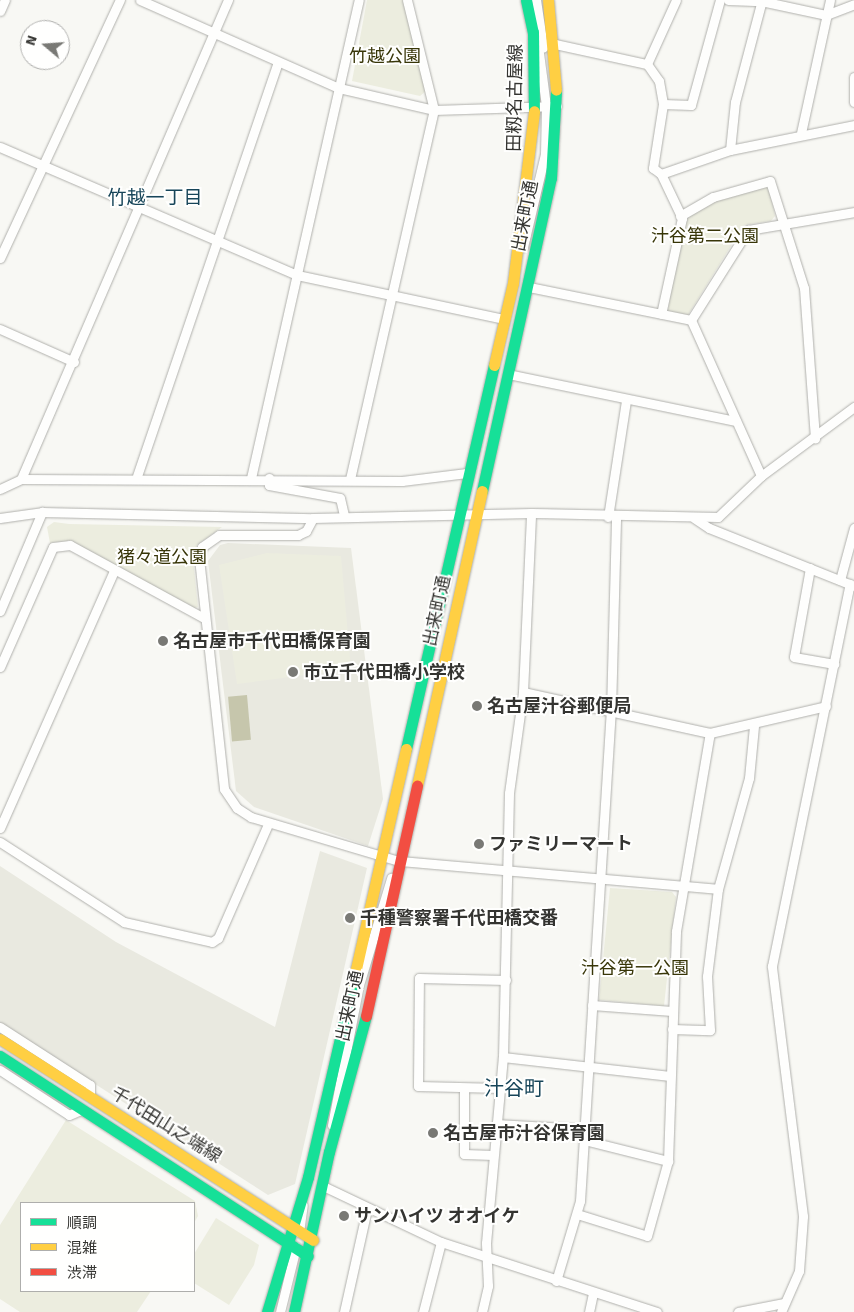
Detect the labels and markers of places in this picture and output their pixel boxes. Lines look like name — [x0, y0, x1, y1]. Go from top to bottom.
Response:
place label: 名古屋市千代田橋保育園 — [173, 630, 371, 652]
marker: 名古屋市千代田橋保育園 — [157, 635, 169, 647]
place label: 市立千代田橋小学校 — [303, 661, 465, 683]
marker: 市立千代田橋小学校 — [287, 666, 299, 678]
place label: 名古屋汁谷郵便局 — [487, 695, 631, 717]
marker: 名古屋汁谷郵便局 — [471, 700, 483, 712]
place label: ファミリーマート — [489, 833, 633, 855]
marker: ファミリーマート — [473, 838, 485, 850]
place label: 千種警察署千代田橋交番 — [360, 907, 558, 929]
marker: 千種警察署千代田橋交番 — [344, 912, 356, 924]
place label: 名古屋市汁谷保育園 — [443, 1122, 605, 1144]
marker: 名古屋市汁谷保育園 — [427, 1127, 439, 1139]
place label: サンハイツ オオイケ — [354, 1205, 520, 1227]
marker: サンハイツ オオイケ — [338, 1210, 350, 1222]

